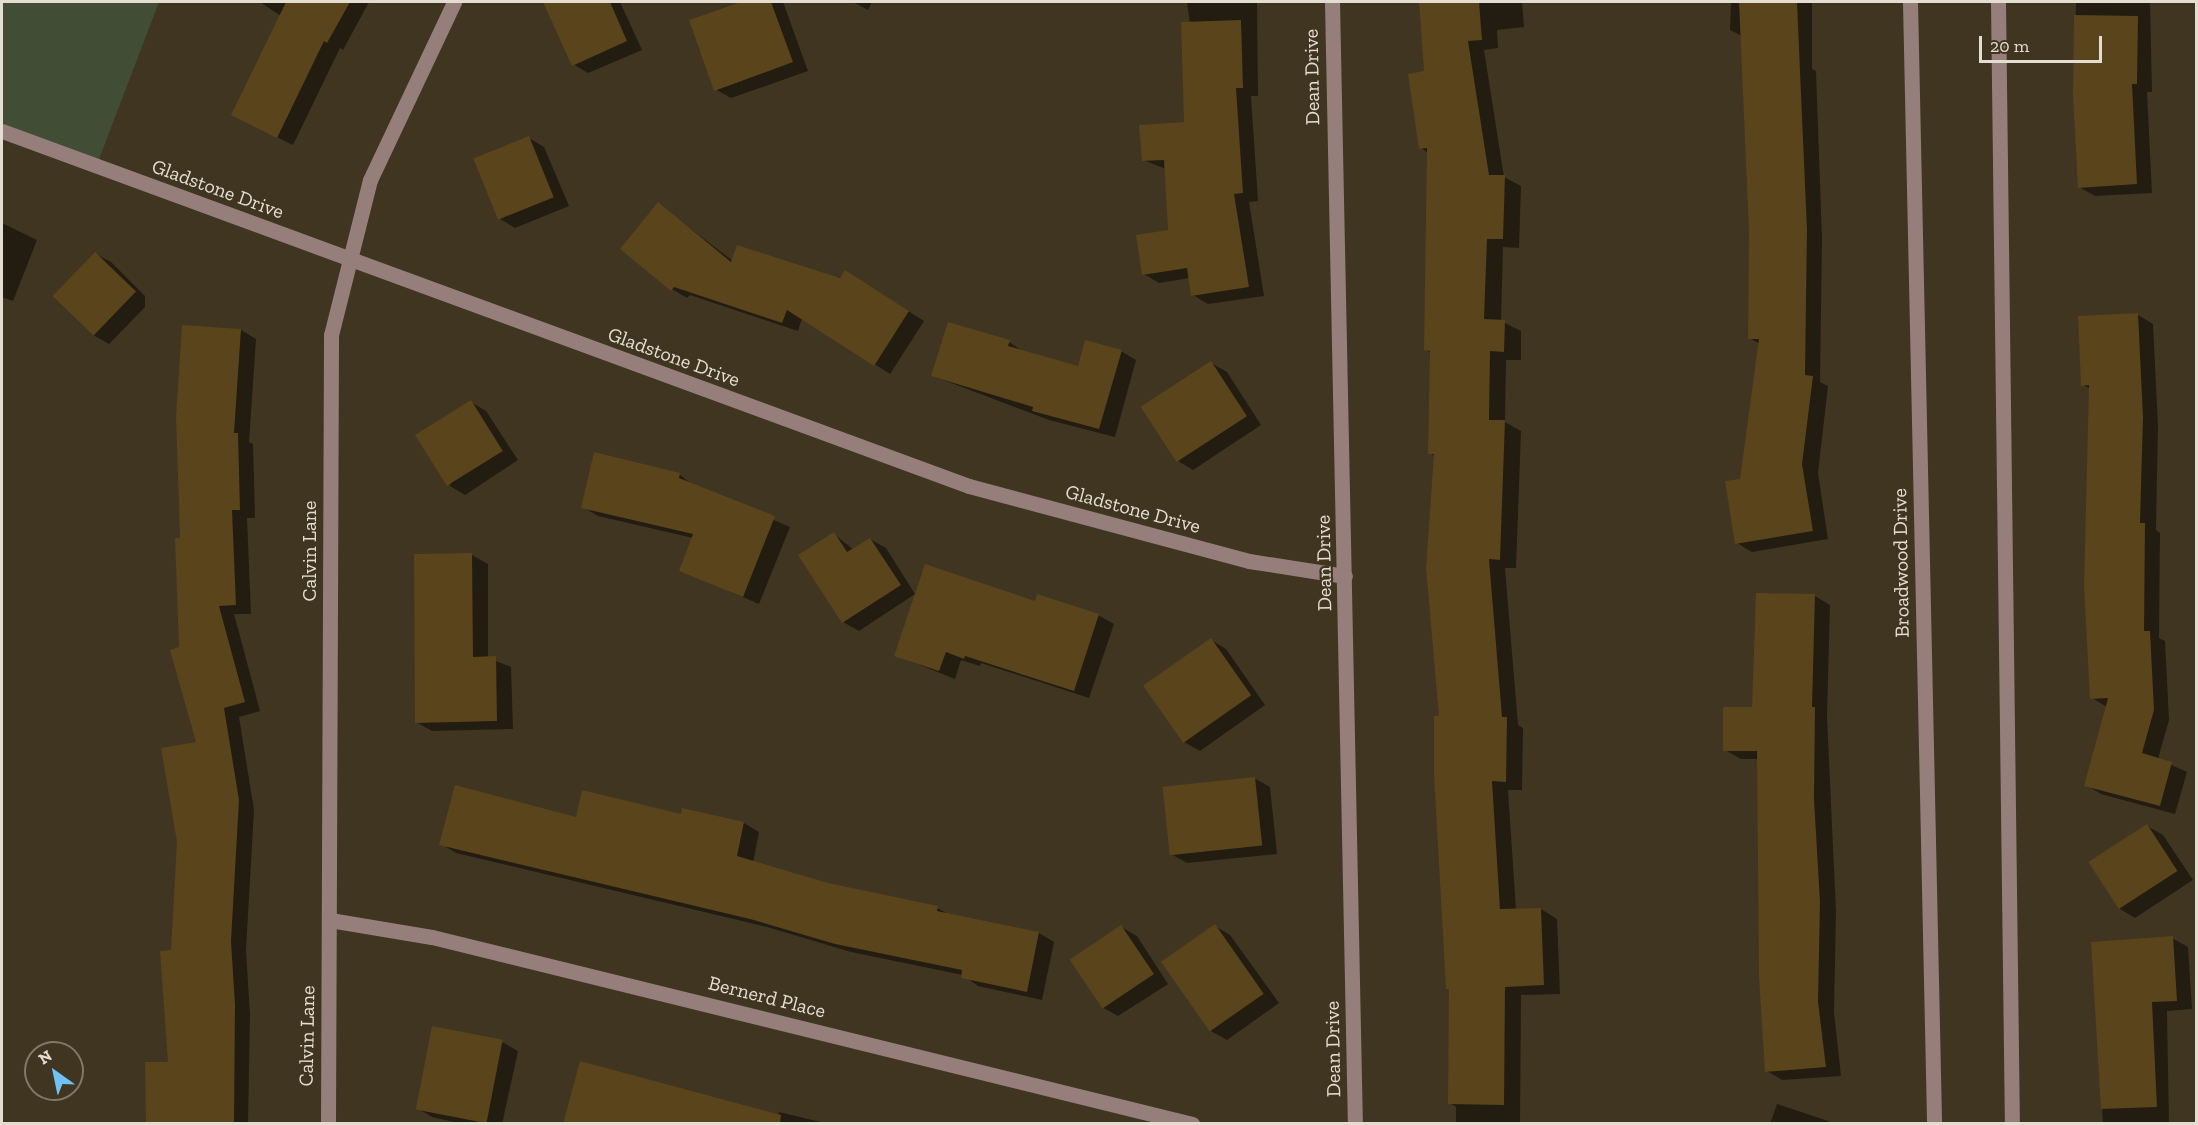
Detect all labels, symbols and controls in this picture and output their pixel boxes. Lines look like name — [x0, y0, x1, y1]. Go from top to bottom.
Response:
scale bar — [1982, 24, 2105, 62]
street label: Dean Drive — [1299, 29, 1325, 125]
text: 20 m — [1990, 35, 2029, 57]
street label: Gladstone Drive — [149, 154, 287, 224]
street label: Gladstone Drive — [605, 322, 743, 392]
street label: Gladstone Drive — [1063, 479, 1203, 539]
street label: Broadwood Drive — [1888, 488, 1914, 638]
street label: Calvin Lane — [297, 501, 321, 601]
street label: Dean Drive — [1311, 515, 1337, 611]
street label: Bernerd Place — [706, 971, 828, 1023]
street label: Calvin Lane — [294, 985, 320, 1087]
street label: Dean Drive — [1320, 1001, 1346, 1097]
north arrow — [24, 1041, 84, 1101]
text: N — [35, 1046, 55, 1068]

